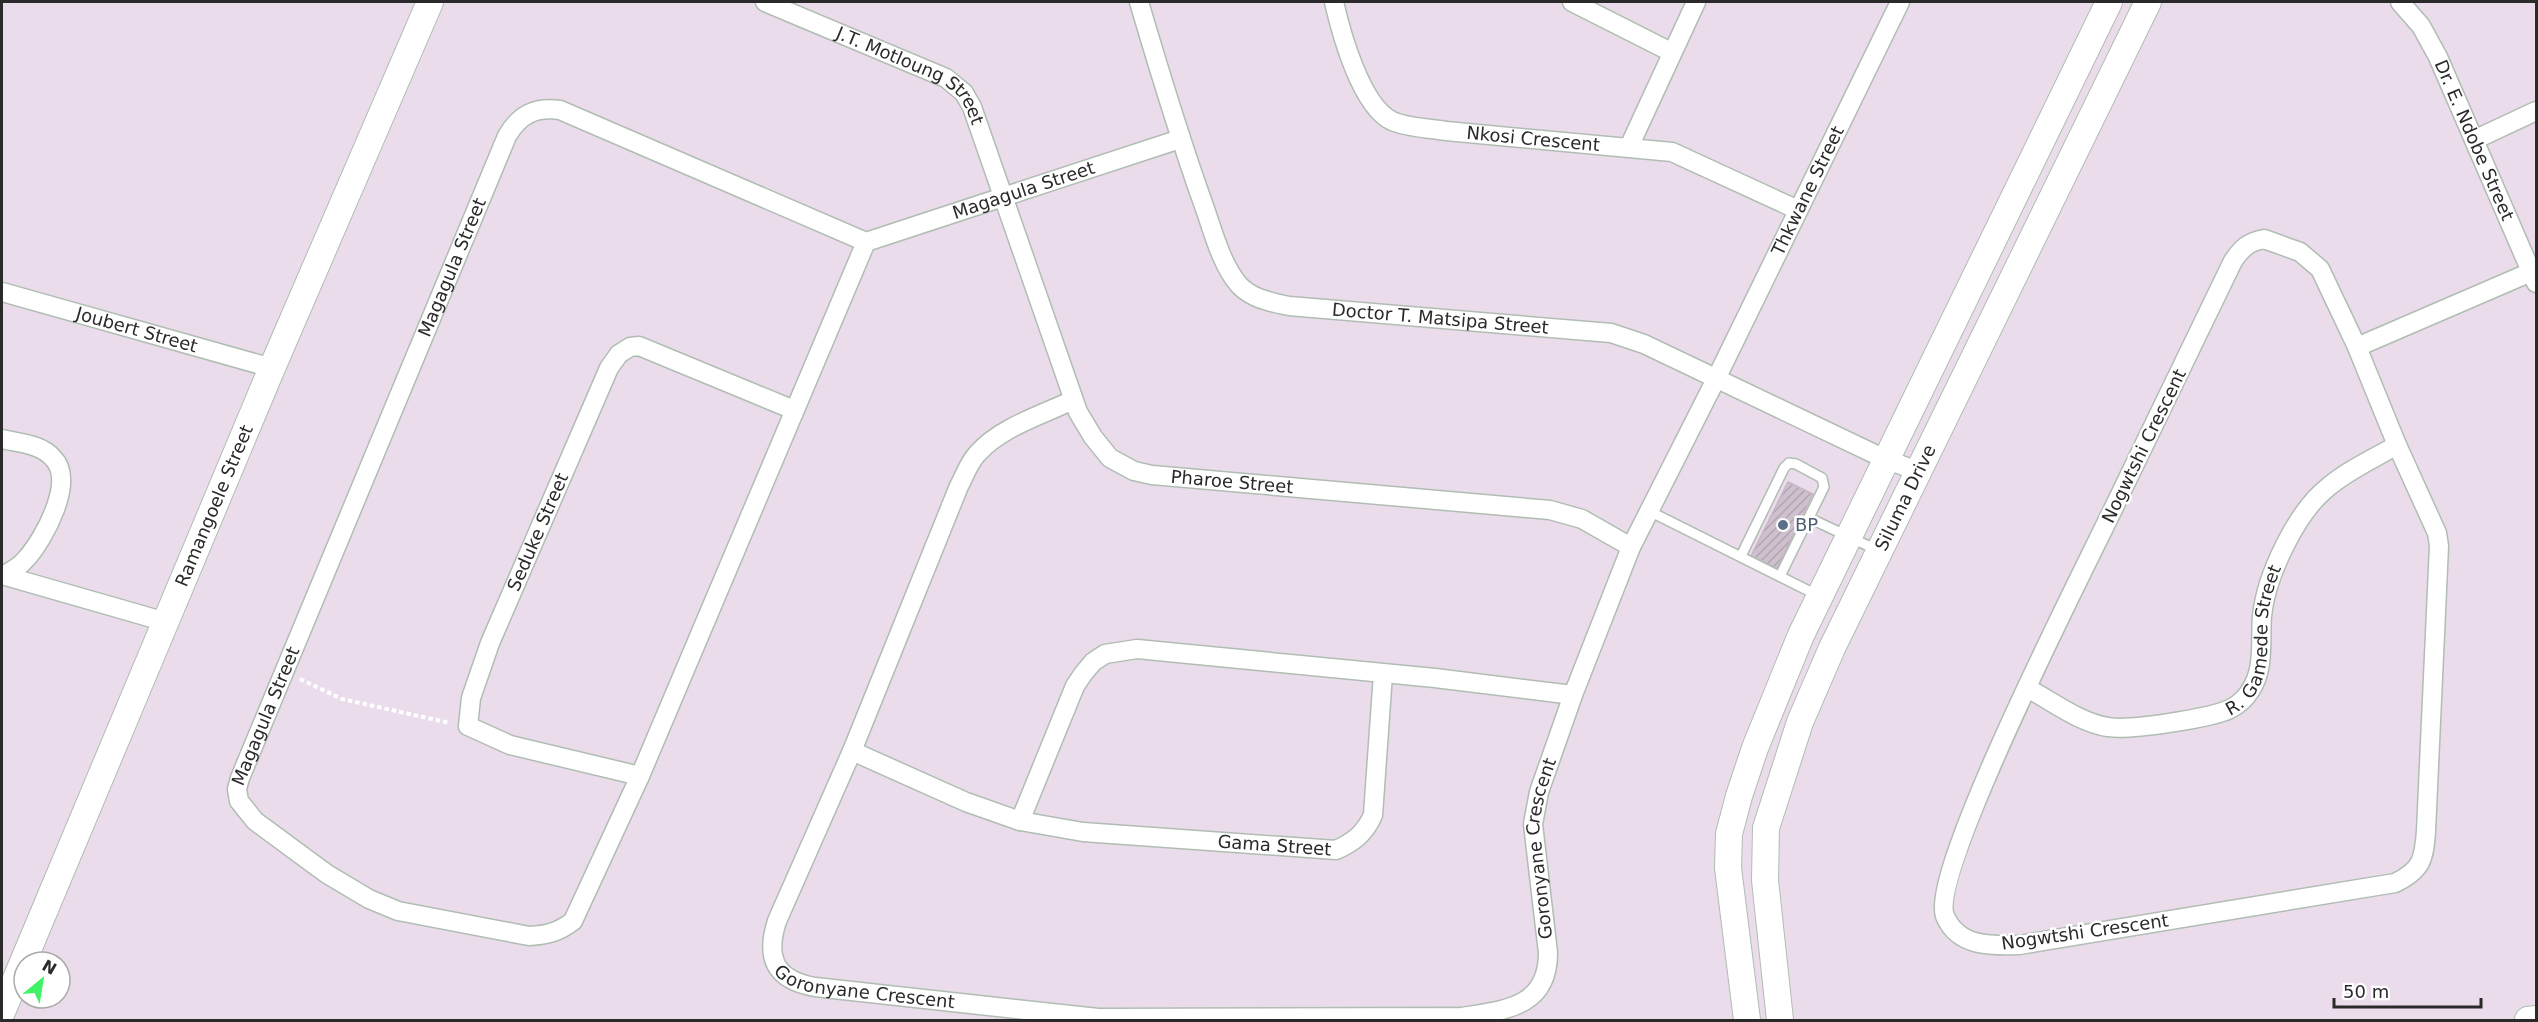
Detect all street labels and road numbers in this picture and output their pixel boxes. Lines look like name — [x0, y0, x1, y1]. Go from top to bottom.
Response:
street label: J.T. Motloung Street — [832, 22, 988, 127]
street label: Dr. E. Ndobe Street — [2431, 57, 2519, 224]
street label: Nkosi Crescent — [1466, 122, 1601, 155]
street label: Thkwane Street — [1766, 122, 1848, 260]
street label: Magagula Street — [950, 157, 1097, 223]
street label: Magagula Street — [414, 195, 490, 340]
street label: Doctor T. Matsipa Street — [1331, 299, 1549, 338]
street label: Joubert Street — [73, 302, 200, 357]
street label: Nogwtshi Crescent — [2097, 365, 2190, 526]
street label: Ramangoele Street — [171, 422, 257, 589]
street label: Siluma Drive — [1870, 441, 1940, 554]
street label: Pharoe Street — [1170, 466, 1294, 497]
street label: Seduke Street — [503, 470, 572, 594]
street label: R. Gamede Street — [2222, 562, 2285, 719]
street label: Magagula Street — [227, 644, 303, 789]
street label: Goronyane Crescent — [1522, 755, 1560, 940]
street label: Gama Street — [1217, 831, 1332, 860]
street label: Nogwtshi Crescent — [2000, 909, 2170, 954]
street label: Goronyane Crescent — [770, 960, 956, 1012]

